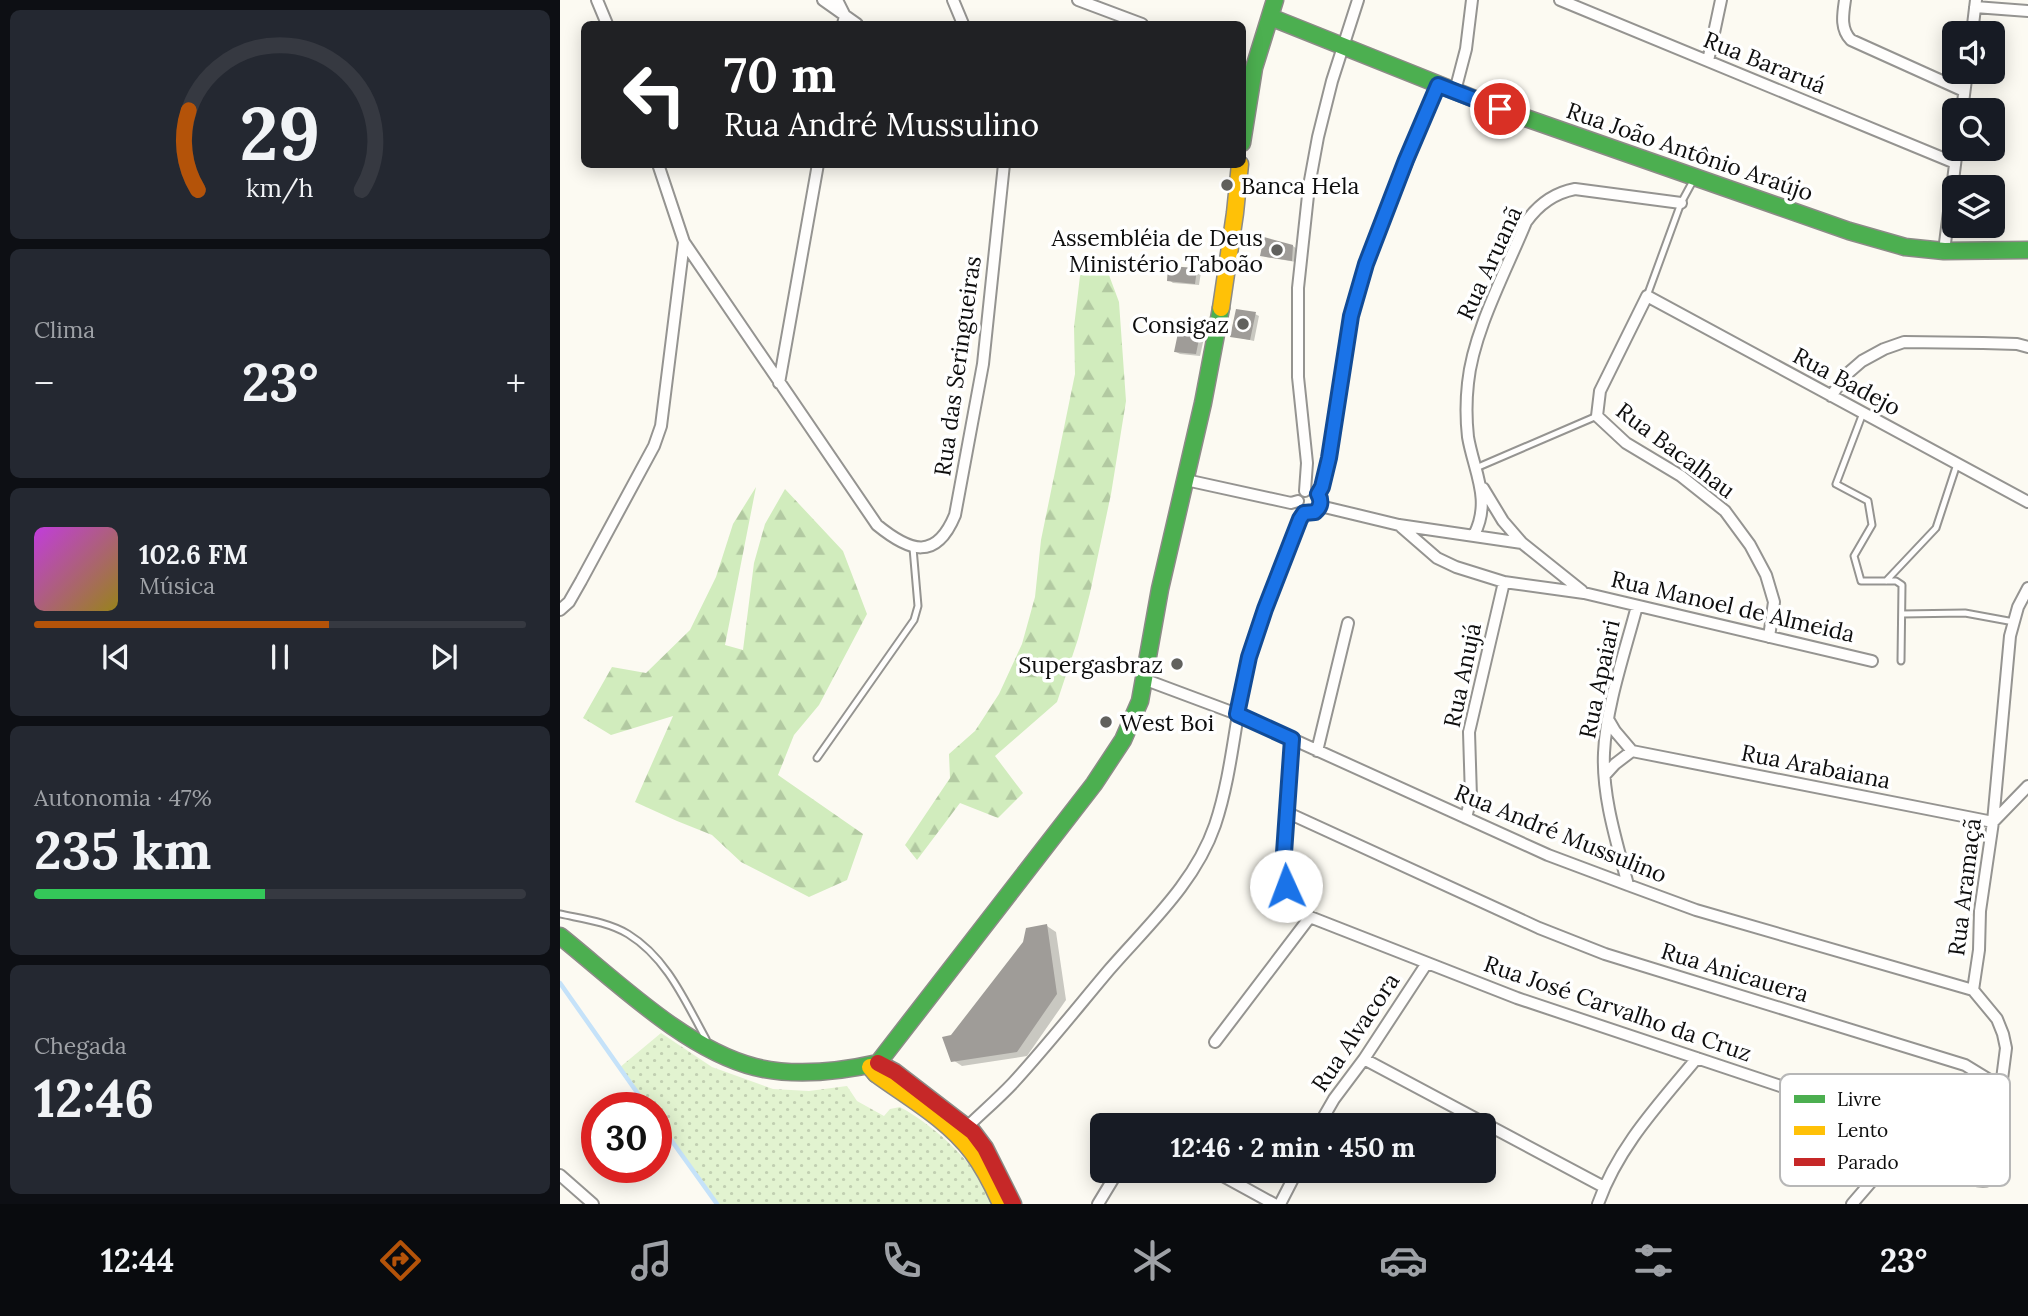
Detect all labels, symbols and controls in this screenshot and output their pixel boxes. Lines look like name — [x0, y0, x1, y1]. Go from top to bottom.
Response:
map controls — [1942, 21, 2005, 238]
button: sound — [1942, 21, 2005, 84]
street label: Rua Bararuá — [1700, 24, 1831, 100]
text: 70 m — [724, 43, 836, 105]
icon: left — [609, 49, 700, 140]
pin — [1470, 79, 1530, 139]
text: 29 — [240, 88, 320, 181]
icon: arrive — [1481, 90, 1519, 128]
street label: Rua João Antônio Araújo — [1563, 95, 1817, 207]
button: search — [1942, 98, 2005, 161]
text: Rua André Mussulino — [724, 104, 1039, 145]
place label: Banca Hela — [1241, 171, 1359, 200]
text: km/h — [246, 172, 314, 204]
button: layers — [1942, 175, 2005, 238]
marker: Banca Hela — [1219, 177, 1235, 193]
street label: Rua Aruanã — [1450, 202, 1528, 324]
place label: Assembléia de Deus Ministério Taboão — [1051, 223, 1263, 278]
marker: Assembléia de Deus Ministério Taboão — [1269, 242, 1285, 258]
street label: Rua das Seringueiras — [927, 254, 987, 478]
place label: Consigaz — [1132, 310, 1229, 339]
text: Clima — [34, 315, 95, 344]
marker: Consigaz — [1235, 316, 1251, 332]
street label: Rua Badejo — [1788, 341, 1906, 421]
text: 23° — [242, 349, 318, 415]
text: − — [34, 359, 54, 407]
text: + — [506, 359, 526, 407]
street label: Rua Bacalhau — [1611, 396, 1742, 504]
text: 102.6 FM — [139, 538, 248, 571]
street label: Rua Manoel de Almeida — [1608, 564, 1858, 648]
text: Música — [139, 571, 215, 600]
street label: Rua Apaiari — [1572, 617, 1626, 741]
street label: Rua Anujá — [1437, 620, 1487, 730]
icon: previous — [97, 638, 135, 676]
icon: pause — [261, 638, 299, 676]
icon: next — [425, 638, 463, 676]
place label: Supergasbraz — [1018, 650, 1163, 679]
marker: Supergasbraz — [1169, 656, 1185, 672]
place label: West Boi — [1120, 708, 1214, 737]
marker: West Boi — [1098, 714, 1114, 730]
street label: Rua Arabaiana — [1739, 737, 1893, 795]
street label: Rua André Mussulino — [1451, 777, 1671, 889]
text: Autonomia · 47% — [34, 783, 212, 812]
street label: Rua Aramaçã — [1941, 816, 1987, 958]
text: 235 km — [34, 817, 211, 883]
position arrow — [1249, 849, 1323, 923]
street label: Rua Anicauera — [1658, 936, 1812, 1008]
street label: Rua José Carvalho da Cruz — [1480, 949, 1756, 1067]
street label: Rua Alvacora — [1305, 967, 1405, 1097]
text: Chegada — [34, 1031, 127, 1060]
text: 12:46 — [34, 1065, 154, 1131]
legend — [1780, 1074, 2010, 1186]
text: Livre — [1837, 1087, 1881, 1111]
speed limit sign: 30 — [581, 1092, 672, 1183]
text: Lento — [1837, 1118, 1888, 1142]
text: 12:46 · 2 min · 450 m — [1171, 1131, 1415, 1164]
text: Parado — [1837, 1150, 1899, 1174]
icon: directions — [376, 1236, 425, 1285]
icon: music — [627, 1236, 676, 1285]
icon: phone — [877, 1236, 926, 1285]
icon: climate — [1128, 1236, 1177, 1285]
icon: car — [1379, 1236, 1428, 1285]
icon: filters — [1629, 1236, 1678, 1285]
text: 12:44 — [101, 1240, 174, 1281]
text: 23° — [1880, 1240, 1927, 1281]

